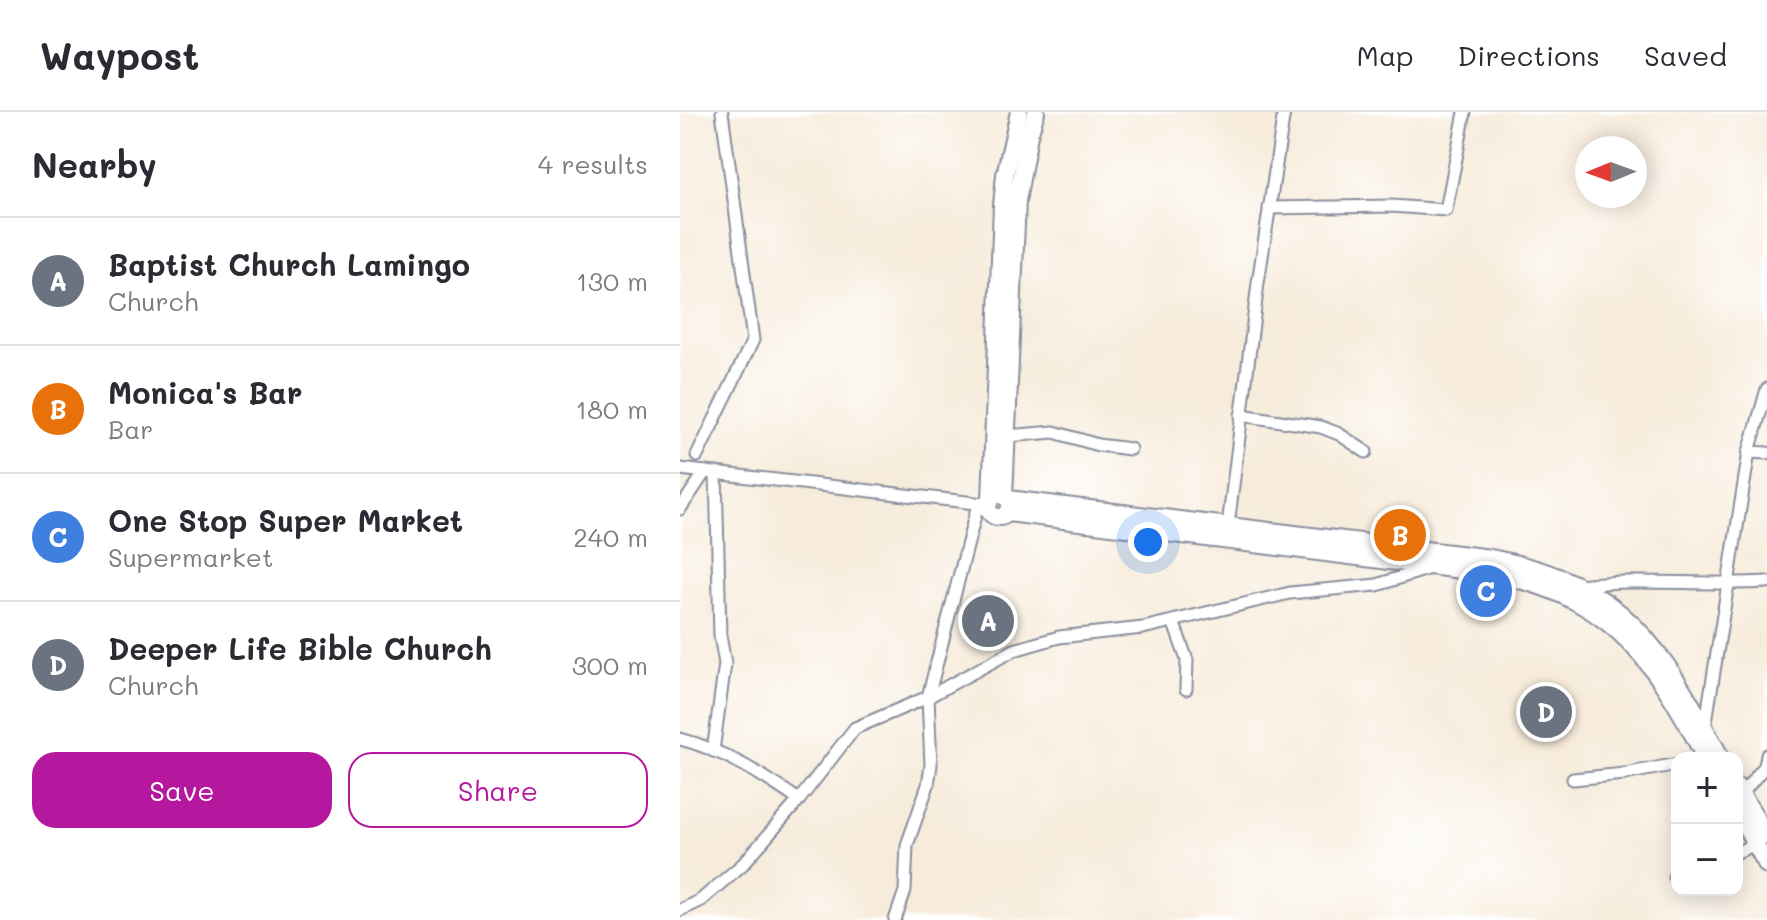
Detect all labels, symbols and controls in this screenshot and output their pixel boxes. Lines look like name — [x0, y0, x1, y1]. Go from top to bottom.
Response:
text: Waypost — [40, 30, 199, 80]
text: Map — [1357, 37, 1414, 73]
text: Directions — [1458, 37, 1600, 73]
text: Saved — [1644, 37, 1727, 73]
north arrow — [1575, 136, 1647, 208]
text: Nearby — [32, 142, 157, 187]
text: 4 results — [538, 147, 648, 181]
text: Baptist Church Lamingo — [108, 244, 470, 284]
text: A — [49, 264, 67, 298]
text: 130 m — [576, 264, 648, 298]
text: Church — [108, 284, 198, 318]
text: Monica's Bar — [108, 372, 302, 412]
text: B — [49, 392, 67, 426]
text: 180 m — [576, 392, 648, 426]
text: Bar — [108, 412, 153, 446]
text: One Stop Super Market — [108, 500, 463, 540]
pin: B — [1374, 505, 1426, 565]
text: C — [48, 520, 68, 554]
text: 240 m — [573, 520, 648, 554]
your location — [1128, 522, 1168, 562]
text: Supermarket — [108, 540, 273, 574]
pin: C — [1460, 561, 1512, 621]
pin: A — [962, 591, 1014, 651]
text: Deeper Life Bible Church — [108, 628, 492, 668]
text: D — [49, 648, 67, 682]
text: 300 m — [572, 648, 648, 682]
text: Church — [108, 668, 198, 702]
pin: D — [1520, 682, 1572, 742]
button: Save — [32, 752, 332, 828]
button: Share — [348, 752, 648, 828]
map controls — [1671, 752, 1743, 896]
button: + — [1671, 752, 1743, 824]
button: − — [1671, 824, 1743, 896]

